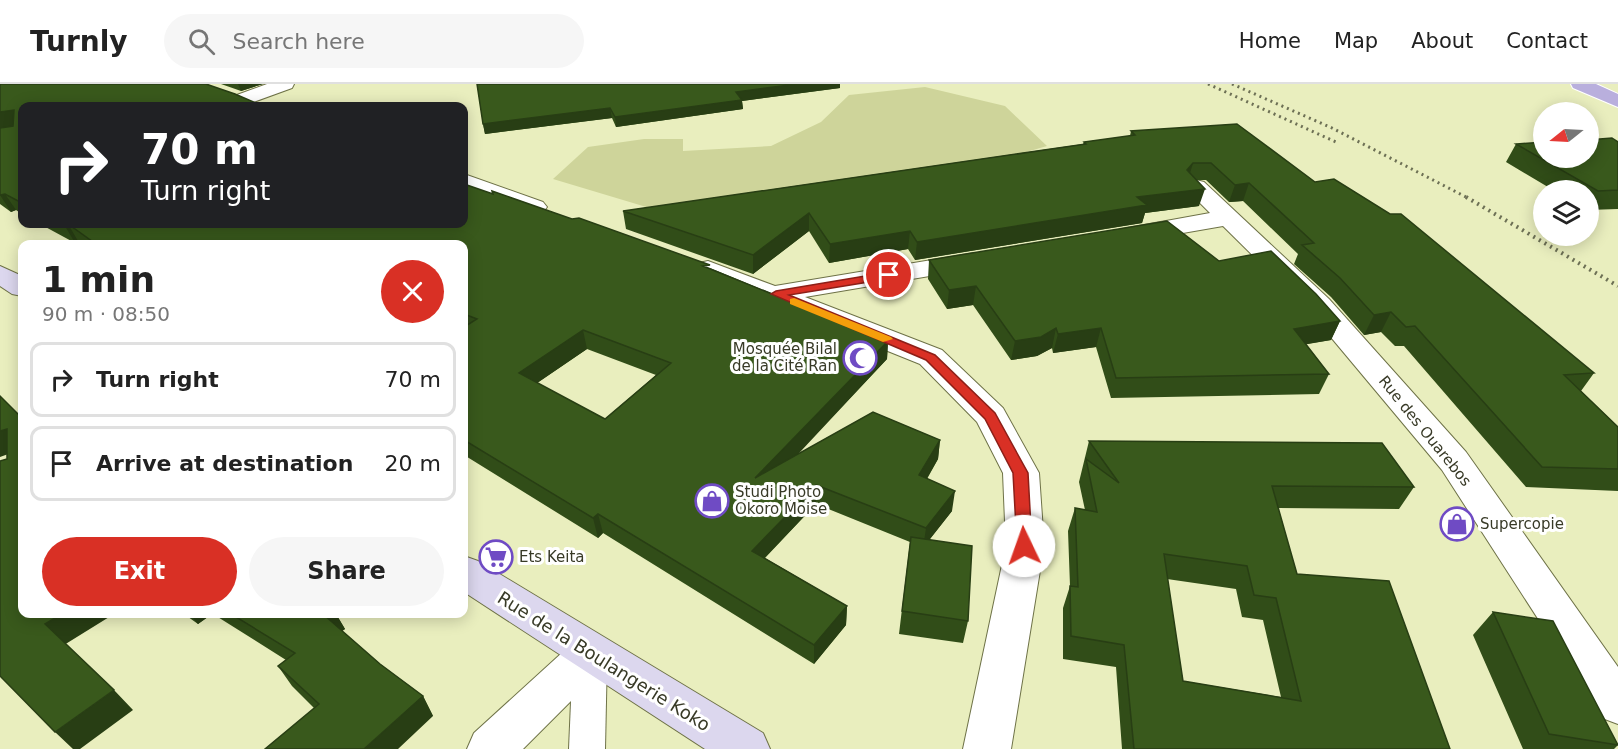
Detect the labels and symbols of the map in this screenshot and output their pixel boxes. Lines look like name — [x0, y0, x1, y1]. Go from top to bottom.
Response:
north arrow — [1533, 102, 1599, 168]
pin — [863, 249, 914, 300]
place label: Mosquée Bilal de la Cité Ran — [732, 340, 837, 375]
mosque icon: Mosquée Bilal de la Cité Ran — [842, 340, 878, 376]
street label: Rue des Ouarebos — [1375, 372, 1475, 490]
shop icon: Studi Photo Okoro Moise — [694, 483, 730, 519]
place label: Studi Photo Okoro Moise — [735, 483, 827, 518]
shop icon: Supercopie — [1439, 506, 1475, 542]
position arrow — [992, 514, 1056, 578]
place label: Supercopie — [1480, 515, 1564, 533]
supermarket icon: Ets Keita — [478, 539, 514, 575]
place label: Ets Keita — [519, 548, 585, 566]
street label: Rue de la Boulangerie Koko — [494, 587, 714, 735]

